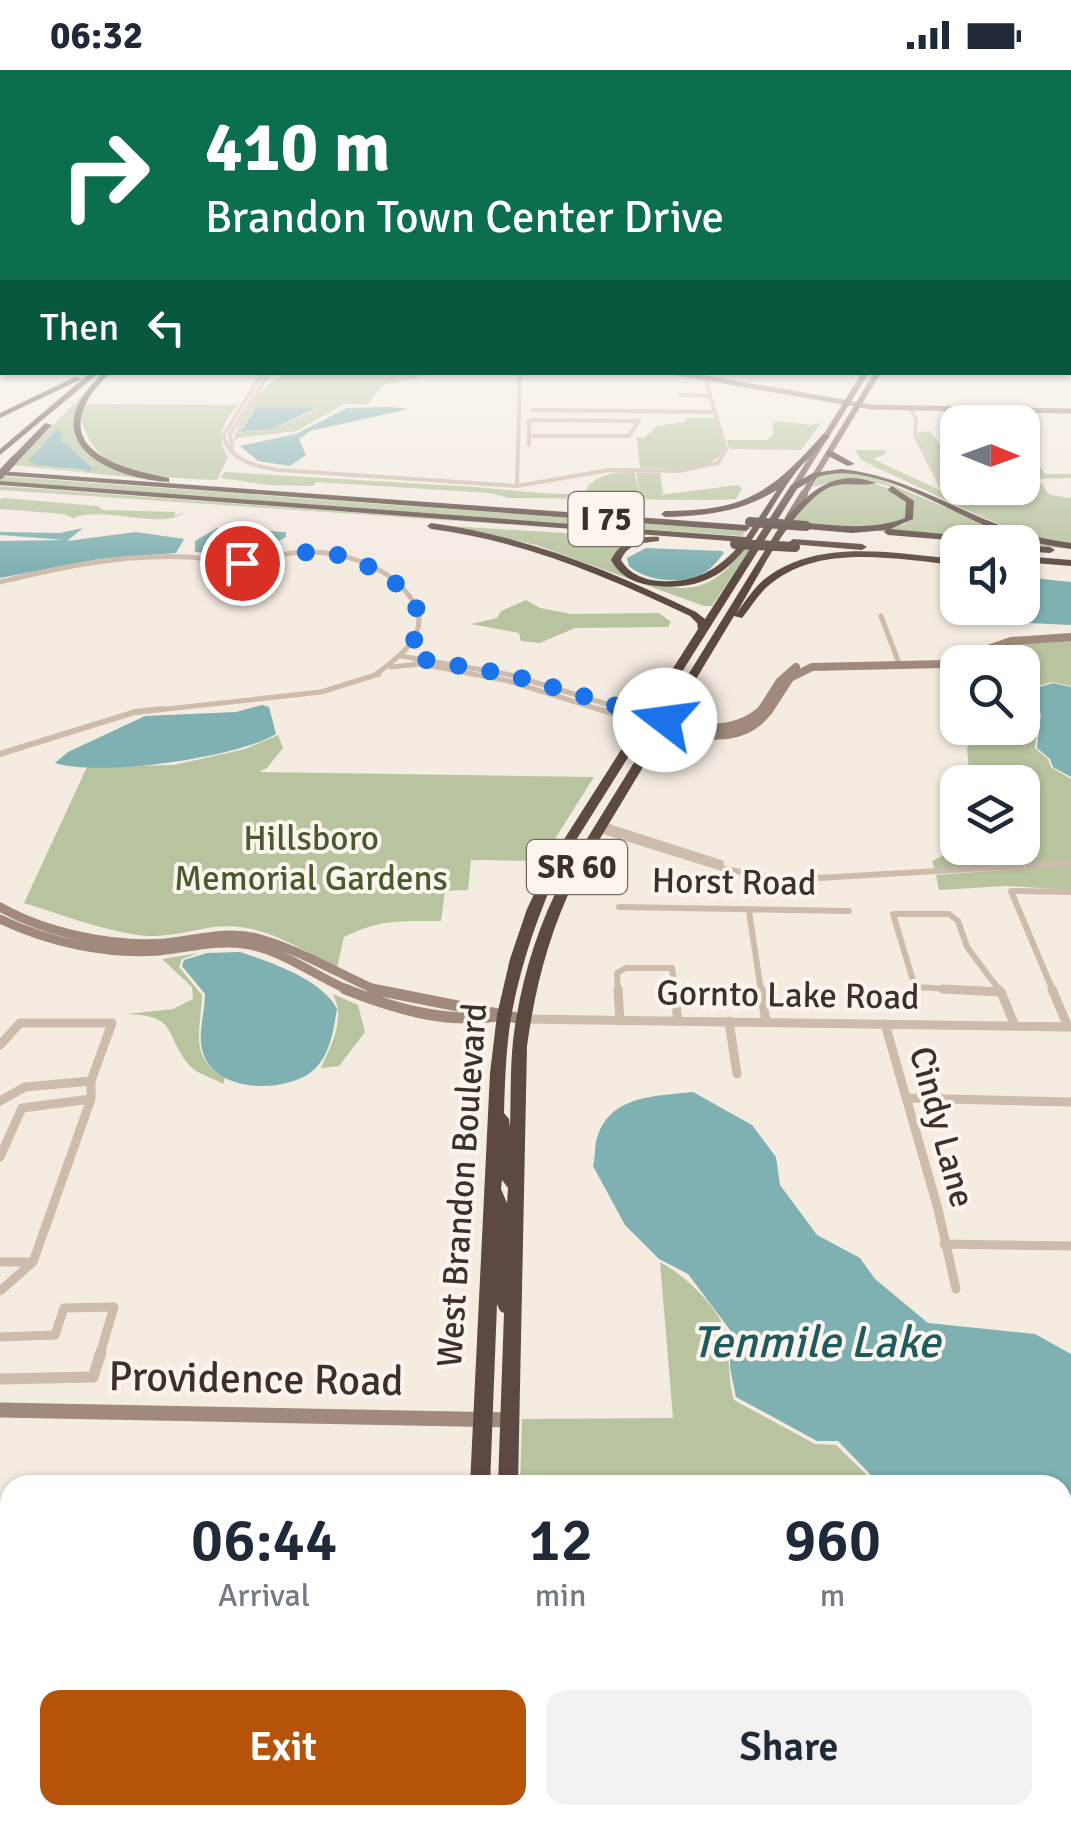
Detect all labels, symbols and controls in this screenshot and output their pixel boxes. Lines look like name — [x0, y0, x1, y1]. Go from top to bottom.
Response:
text: 06:32 — [50, 12, 143, 59]
text: 410 m — [205, 104, 390, 190]
icon: right — [40, 110, 170, 240]
text: Brandon Town Center Drive — [205, 190, 724, 245]
icon: left — [139, 300, 194, 355]
text: Then — [40, 304, 119, 351]
north arrow — [940, 405, 1040, 505]
map controls — [940, 405, 1040, 865]
road number: I 75 — [568, 492, 644, 546]
pin — [200, 521, 285, 606]
button: sound — [940, 525, 1040, 625]
icon: arrive — [215, 536, 270, 591]
button: search — [940, 645, 1040, 745]
position arrow — [613, 668, 717, 772]
button: layers — [940, 765, 1040, 865]
park label: Hillsboro Memorial Gardens — [174, 817, 448, 900]
road number: SR 60 — [527, 840, 627, 894]
street label: Horst Road — [651, 859, 817, 905]
street label: Gornto Lake Road — [656, 971, 920, 1019]
street label: West Brandon Boulevard — [428, 1001, 496, 1369]
street label: Cindy Lane — [900, 1042, 984, 1212]
water label: Tenmile Lake — [692, 1315, 943, 1370]
street label: Providence Road — [108, 1351, 404, 1407]
text: 06:44 — [191, 1504, 337, 1578]
text: 12 — [528, 1504, 593, 1578]
text: 960 — [784, 1504, 881, 1578]
text: Arrival — [218, 1576, 310, 1615]
text: min — [535, 1576, 586, 1615]
text: m — [820, 1576, 845, 1615]
button: Exit — [40, 1690, 526, 1805]
button: Share — [546, 1690, 1032, 1805]

